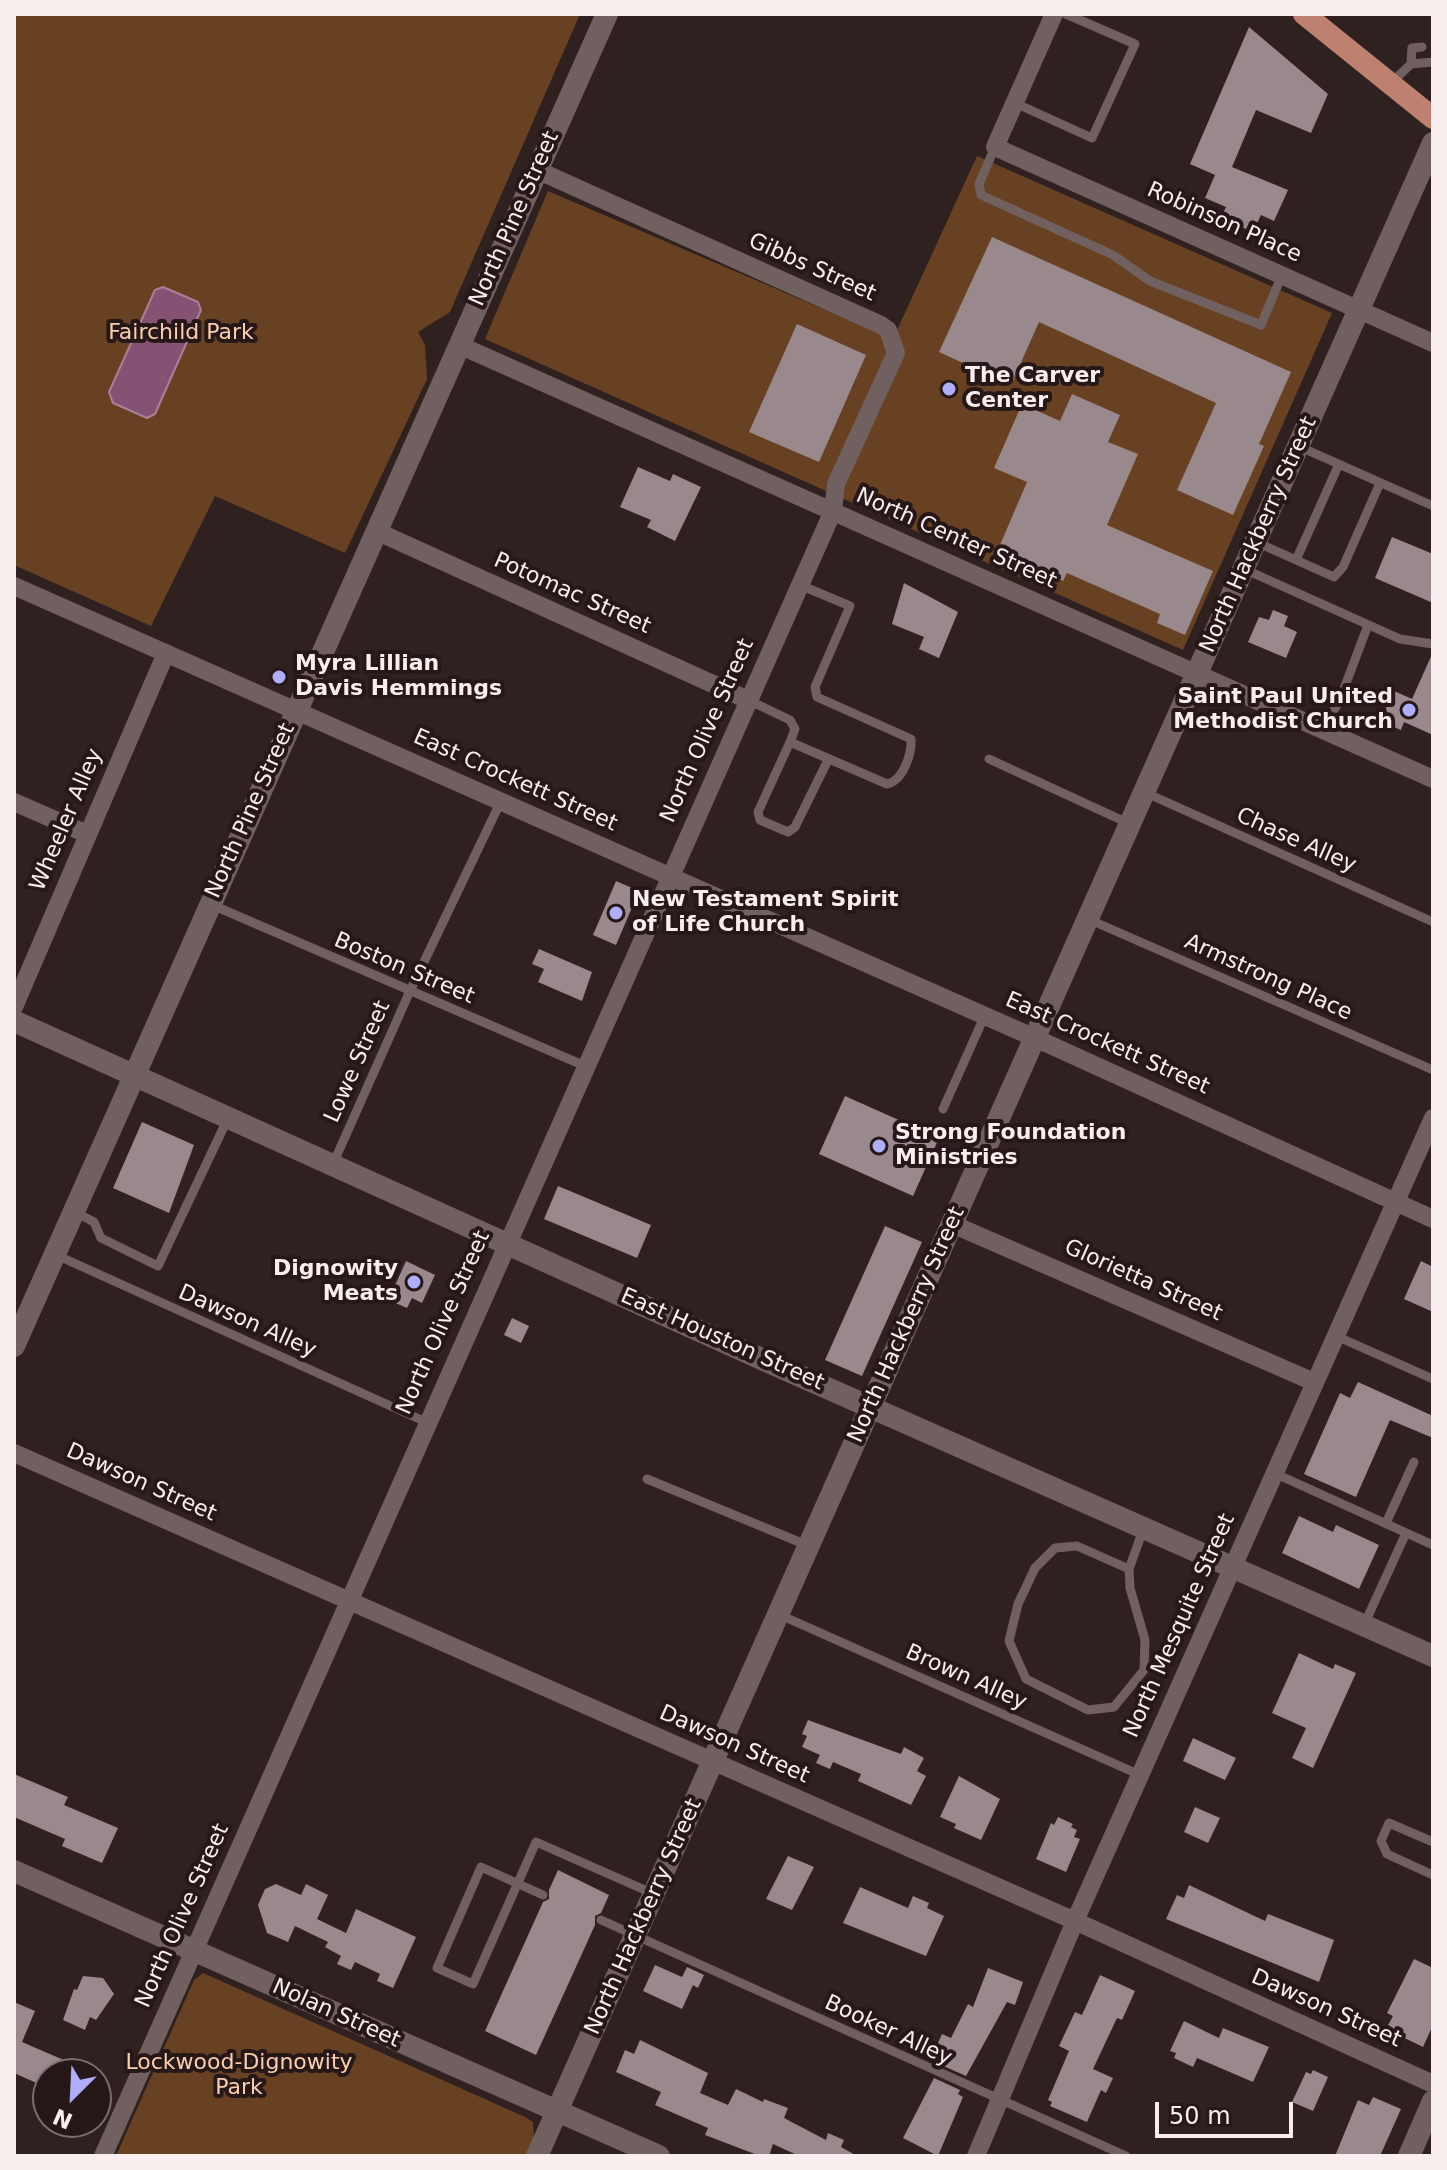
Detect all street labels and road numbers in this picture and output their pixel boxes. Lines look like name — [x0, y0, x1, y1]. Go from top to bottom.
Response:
street label: North Pine Street — [465, 127, 565, 311]
street label: Robinson Place — [1143, 177, 1305, 269]
street label: Gibbs Street — [744, 228, 880, 308]
street label: North Hackberry Street — [1195, 413, 1323, 657]
street label: North Center Street — [852, 483, 1060, 595]
street label: Potomac Street — [489, 548, 655, 640]
street label: North Olive Street — [656, 635, 760, 827]
street label: North Pine Street — [201, 719, 301, 903]
street label: East Crockett Street — [409, 724, 621, 838]
street label: Wheeler Alley — [25, 745, 109, 895]
street label: Chase Alley — [1232, 803, 1360, 879]
street label: Boston Street — [330, 928, 478, 1010]
street label: Armstrong Place — [1180, 929, 1356, 1027]
street label: East Crockett Street — [1001, 987, 1213, 1101]
street label: Lowe Street — [319, 997, 397, 1127]
street label: North Hackberry Street — [843, 1203, 971, 1447]
street label: North Olive Street — [392, 1227, 496, 1419]
street label: Glorietta Street — [1060, 1234, 1226, 1328]
street label: Dawson Alley — [174, 1280, 320, 1364]
street label: East Houston Street — [616, 1283, 828, 1397]
street label: Dawson Street — [62, 1438, 220, 1528]
street label: North Mesquite Street — [1119, 1510, 1241, 1742]
street label: Brown Alley — [901, 1640, 1031, 1716]
street label: Dawson Street — [655, 1700, 813, 1790]
street label: North Hackberry Street — [580, 1795, 708, 2039]
street label: North Olive Street — [131, 1820, 235, 2012]
street label: Dawson Street — [1247, 1964, 1405, 2054]
street label: Nolan Street — [268, 1974, 404, 2054]
street label: Booker Alley — [820, 1990, 956, 2072]

